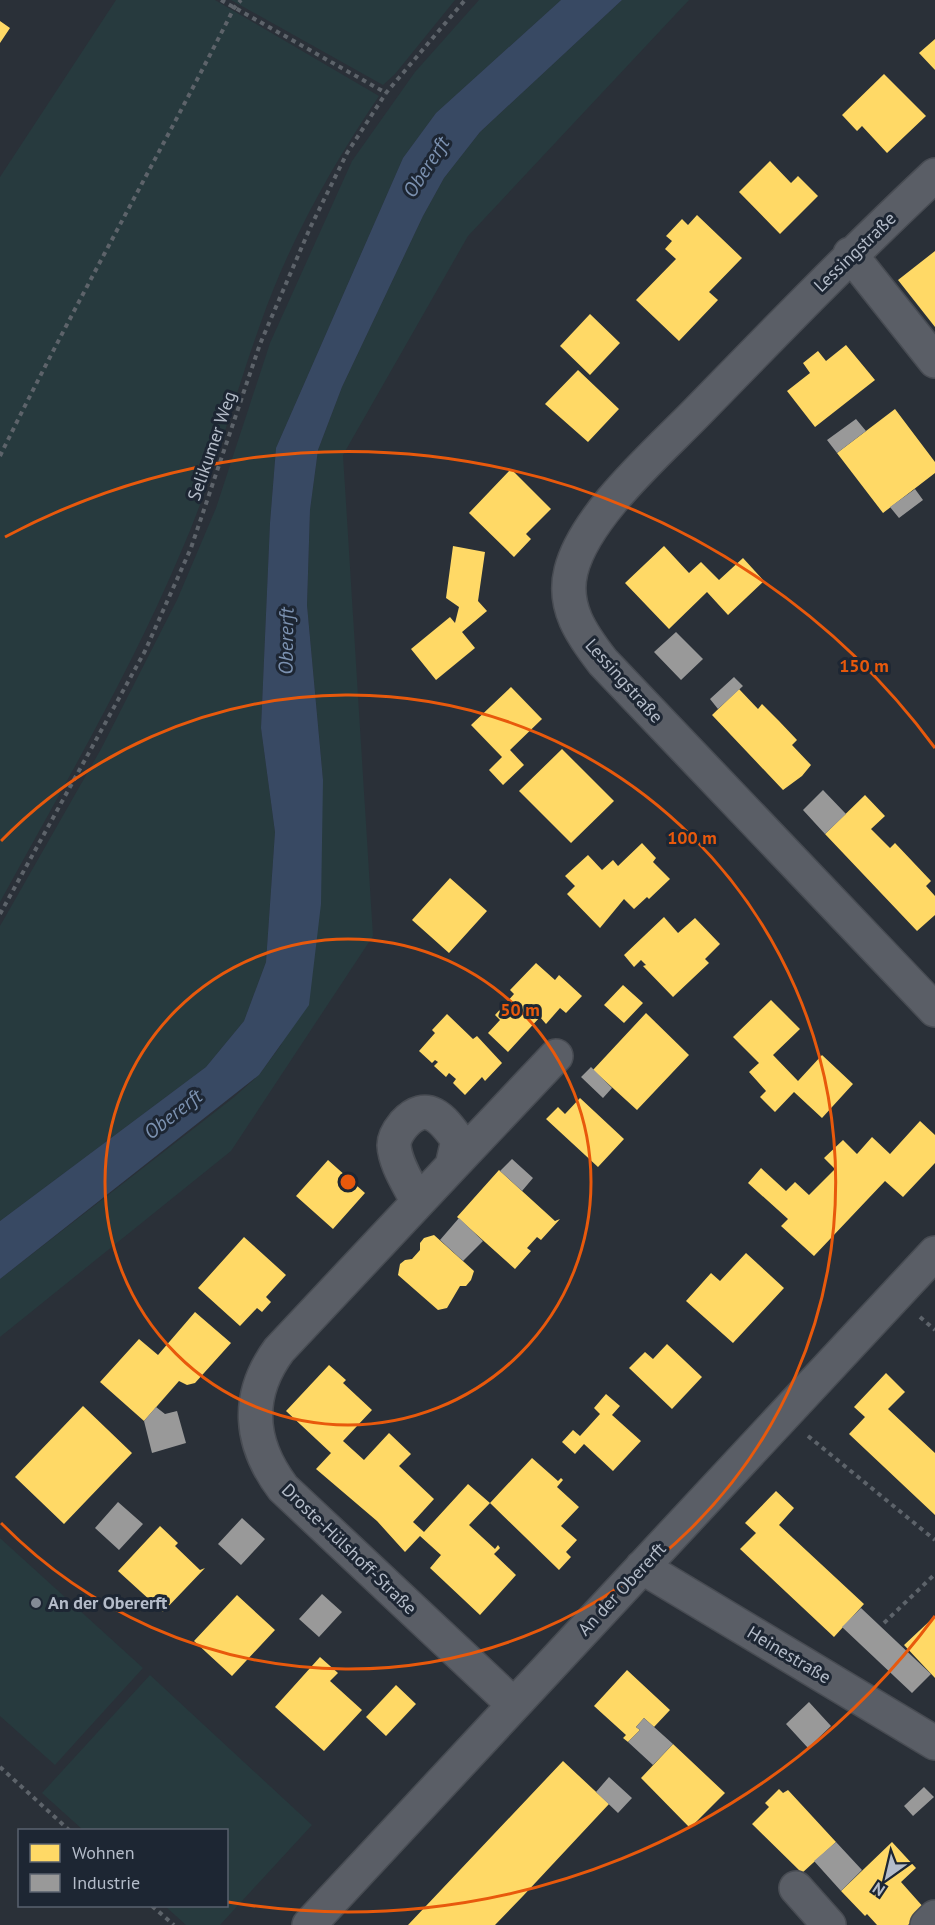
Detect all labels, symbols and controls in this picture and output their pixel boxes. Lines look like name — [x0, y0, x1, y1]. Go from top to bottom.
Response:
water label: Obererft — [397, 130, 456, 202]
street label: Lessingstraße — [809, 207, 901, 297]
street label: Selikumer Weg — [182, 388, 241, 504]
water label: Obererft — [272, 605, 300, 675]
street label: Lessingstraße — [581, 634, 668, 728]
text: 150 m — [839, 654, 889, 677]
text: 100 m — [667, 826, 717, 849]
text: 50 m — [500, 998, 540, 1021]
water label: Obererft — [138, 1082, 209, 1145]
centre of rings — [338, 1172, 358, 1192]
street label: Droste-Hülshoff-Straße — [277, 1478, 422, 1619]
street label: An der Obererft — [573, 1537, 671, 1640]
place label: An der Obererft — [48, 1591, 168, 1614]
marker: An der Obererft — [29, 1596, 43, 1610]
street label: Heinestraße — [743, 1621, 835, 1689]
legend — [18, 1829, 228, 1907]
text: Wohnen — [72, 1841, 134, 1864]
north arrow — [857, 1847, 917, 1907]
text: Industrie — [72, 1871, 140, 1894]
text: N — [869, 1878, 889, 1901]

